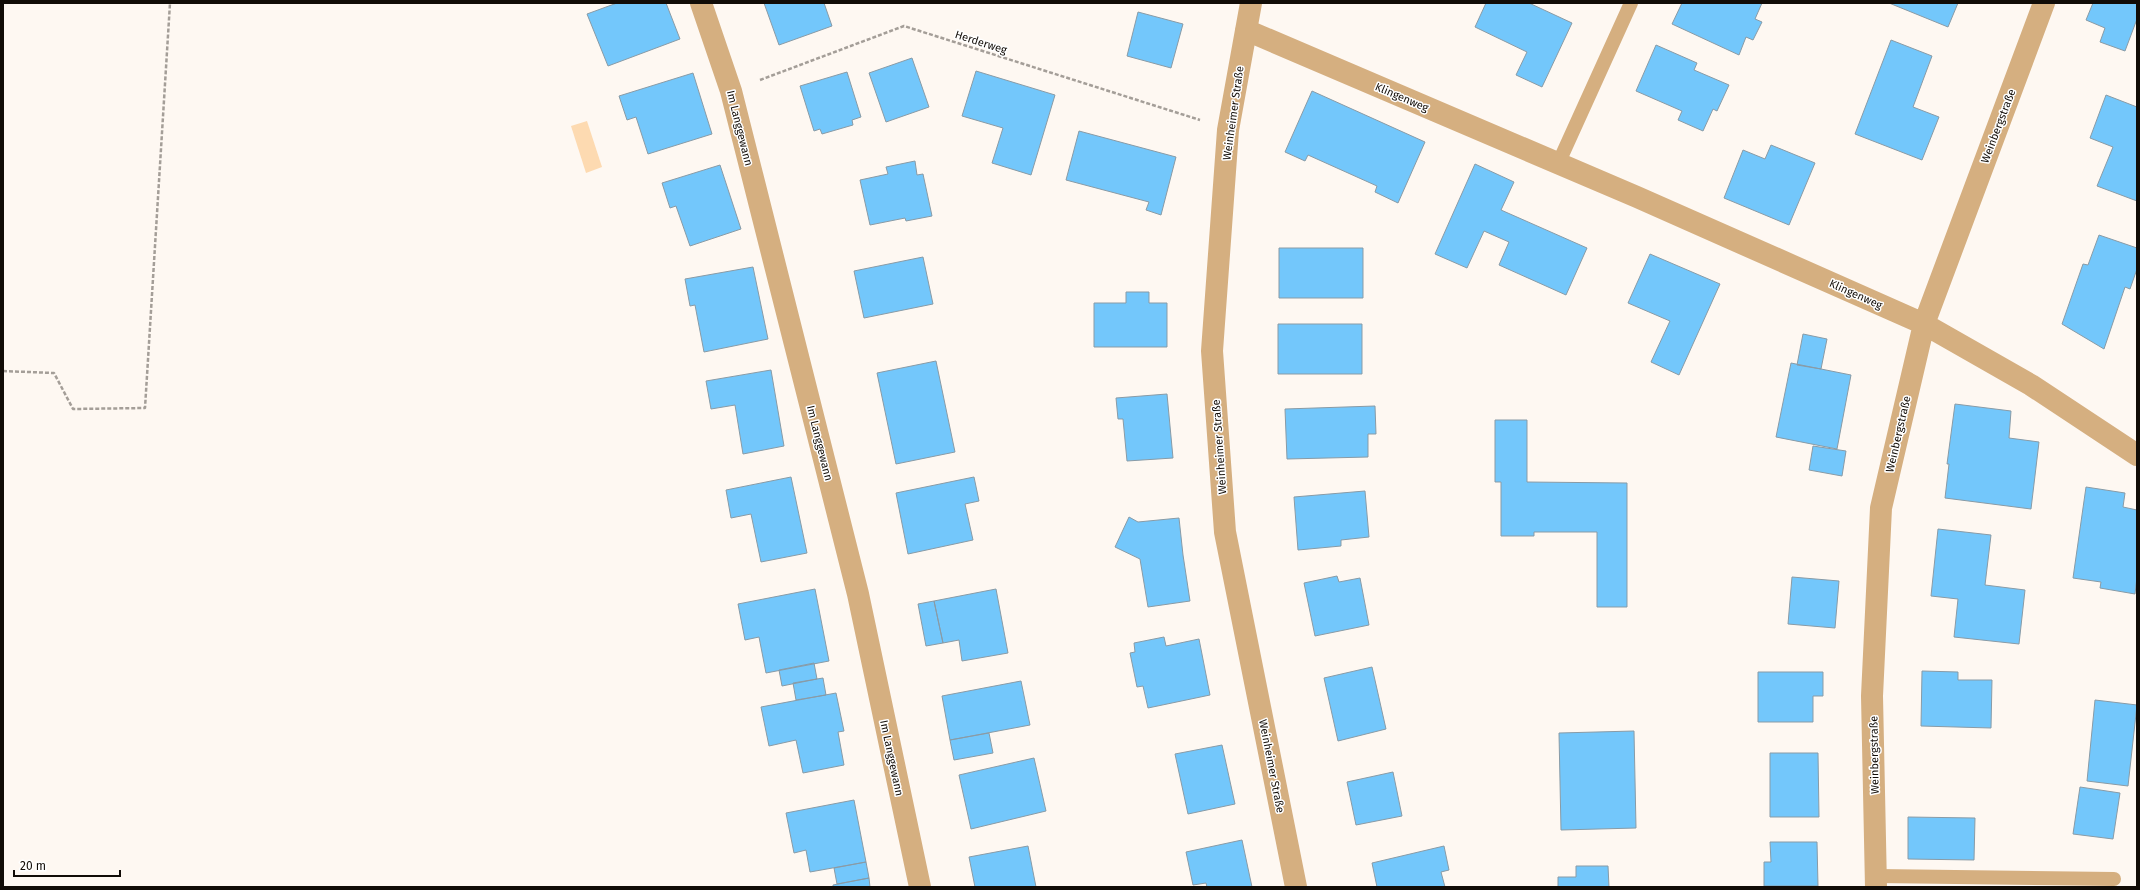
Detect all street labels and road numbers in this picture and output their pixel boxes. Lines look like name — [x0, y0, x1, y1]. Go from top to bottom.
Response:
street label: Herderweg — [953, 28, 1009, 57]
street label: Weinheimer Straße — [1220, 65, 1247, 161]
street label: Klingenweg — [1373, 80, 1431, 115]
street label: Weinbergstraße — [1978, 87, 2019, 165]
street label: Im Langgewann — [724, 89, 755, 167]
street label: Klingenweg — [1827, 277, 1885, 312]
street label: Weinbergstraße — [1883, 395, 1914, 474]
street label: Weinheimer Straße — [1210, 399, 1229, 495]
street label: Im Langgewann — [804, 404, 835, 482]
street label: Weinbergstraße — [1867, 716, 1882, 794]
street label: Weinheimer Straße — [1256, 718, 1287, 814]
street label: Im Langgewann — [877, 719, 906, 797]

